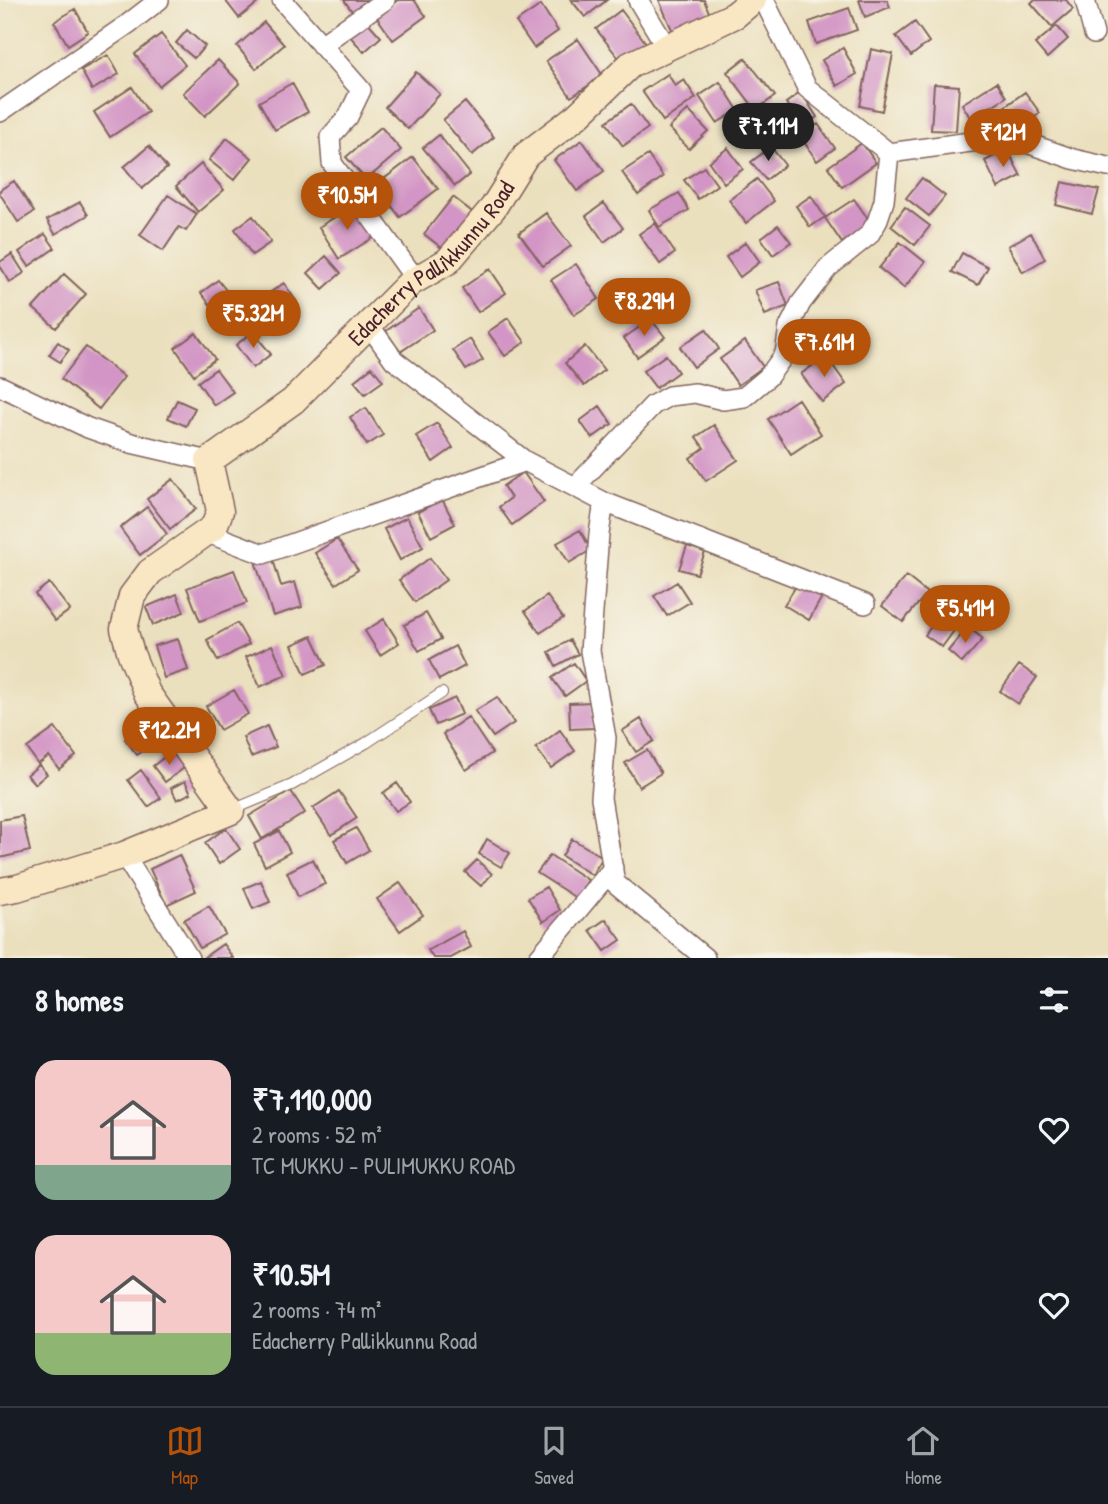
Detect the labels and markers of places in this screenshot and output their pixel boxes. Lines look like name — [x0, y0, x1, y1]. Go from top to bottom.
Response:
pin: ₹7.11M — [711, 104, 825, 163]
pin: ₹12M — [962, 110, 1044, 169]
pin: ₹10.5M — [290, 173, 404, 232]
pin: ₹8.29M — [587, 278, 701, 338]
pin: ₹5.32M — [196, 290, 310, 350]
pin: ₹7.61M — [767, 320, 881, 379]
pin: ₹5.41M — [908, 586, 1022, 645]
pin: ₹12.2M — [112, 708, 226, 767]

